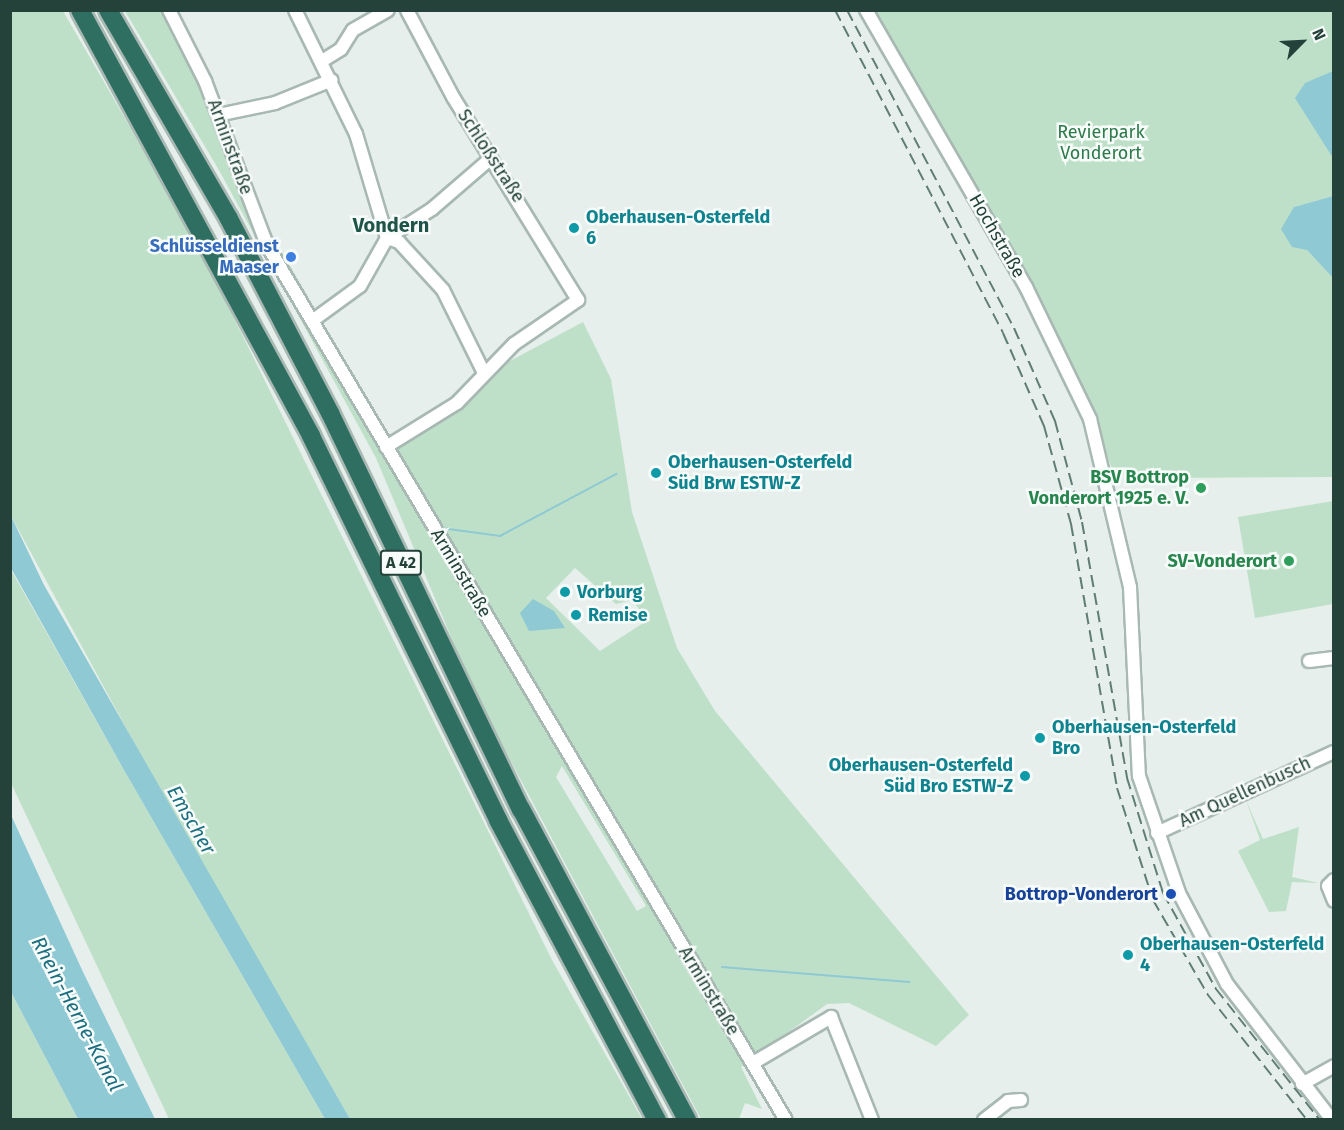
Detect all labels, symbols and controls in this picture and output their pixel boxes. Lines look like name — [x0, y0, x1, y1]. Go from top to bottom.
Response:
north arrow — [1272, 12, 1332, 72]
text: N — [1308, 26, 1330, 43]
street label: Arminstraße — [203, 96, 257, 198]
street label: Schloßstraße — [453, 105, 529, 207]
park label: Revierpark Vonderort — [1057, 122, 1145, 164]
street label: Hochstraße — [964, 190, 1030, 282]
place label: Oberhausen-Osterfeld 6 — [586, 207, 770, 250]
district label: Vondern — [353, 213, 429, 237]
marker: Oberhausen-Osterfeld 6 — [567, 221, 581, 235]
place label: Schlüsseldienst Maaser — [150, 236, 279, 278]
marker: Schlüsseldienst Maaser — [284, 250, 298, 264]
place label: Oberhausen-Osterfeld Süd Brw ESTW-Z — [668, 452, 852, 494]
marker: Oberhausen-Osterfeld Süd Brw ESTW-Z — [649, 466, 663, 480]
place label: BSV Bottrop Vonderort 1925 e. V. — [1029, 467, 1189, 510]
marker: BSV Bottrop Vonderort 1925 e. V. — [1194, 481, 1208, 495]
street label: Arminstraße — [426, 525, 496, 621]
road number: A 42 — [378, 550, 424, 576]
place label: SV-Vonderort — [1167, 550, 1277, 572]
marker: SV-Vonderort — [1282, 554, 1296, 568]
place label: Vorburg — [577, 581, 643, 603]
marker: Vorburg — [558, 585, 572, 599]
place label: Remise — [588, 604, 648, 626]
marker: Remise — [569, 608, 583, 622]
place label: Oberhausen-Osterfeld Bro — [1052, 717, 1236, 760]
marker: Oberhausen-Osterfeld Bro — [1033, 731, 1047, 745]
street label: Am Quellenbusch — [1176, 752, 1314, 832]
place label: Oberhausen-Osterfeld Süd Bro ESTW-Z — [829, 755, 1013, 798]
marker: Oberhausen-Osterfeld Süd Bro ESTW-Z — [1018, 769, 1032, 783]
water label: Emscher — [162, 781, 220, 859]
place label: Bottrop-Vonderort — [1005, 883, 1158, 905]
marker: Bottrop-Vonderort — [1162, 885, 1180, 903]
water label: Rhein-Herne-Kanal — [26, 933, 128, 1095]
place label: Oberhausen-Osterfeld 4 — [1140, 934, 1324, 976]
street label: Arminstraße — [674, 943, 744, 1039]
marker: Oberhausen-Osterfeld 4 — [1121, 948, 1135, 962]

